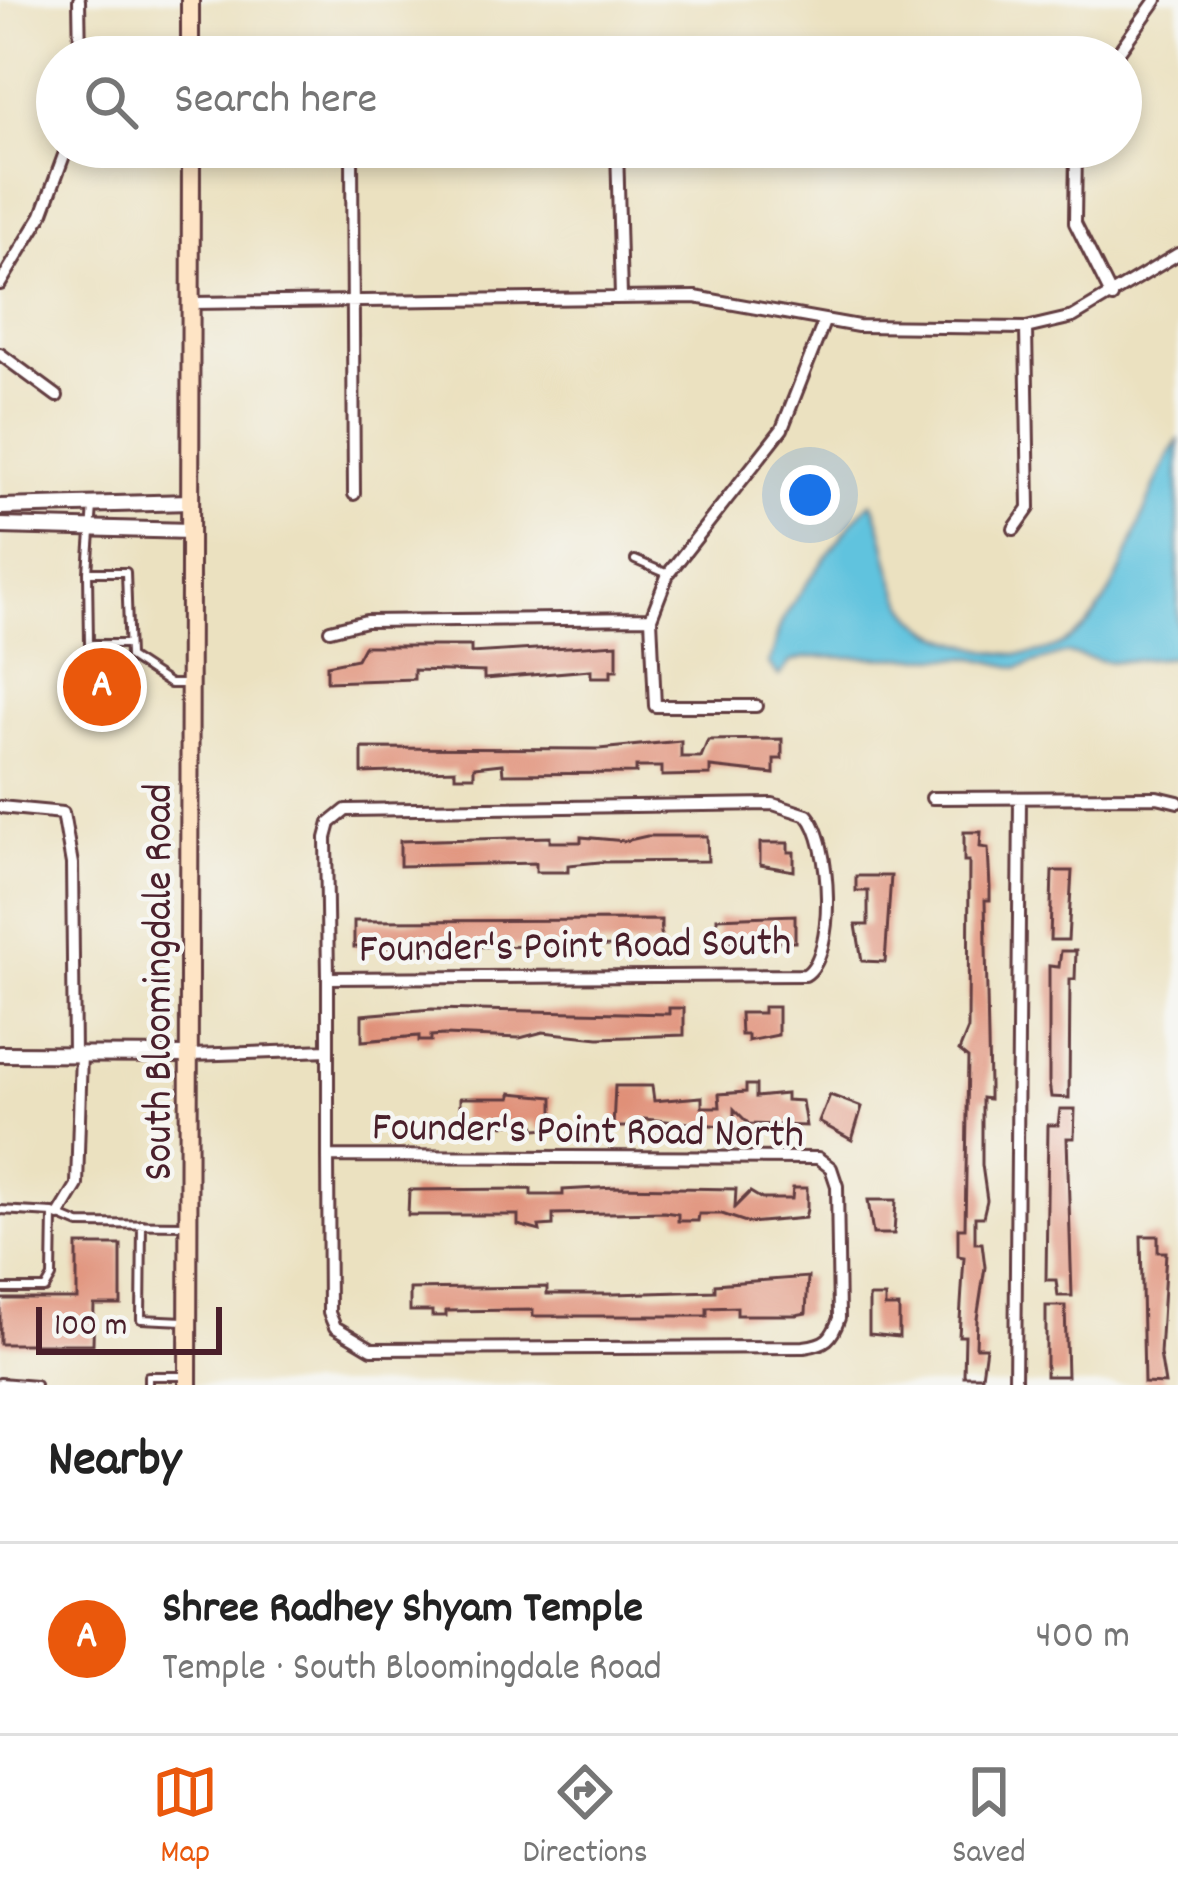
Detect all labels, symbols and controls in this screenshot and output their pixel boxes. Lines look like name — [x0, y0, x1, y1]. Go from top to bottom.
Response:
search box — [36, 36, 1142, 168]
icon: search — [78, 69, 144, 135]
text: Search here — [174, 70, 377, 134]
your location — [780, 465, 840, 525]
pin: A — [63, 642, 141, 732]
street label: South Bloomingdale Road — [132, 783, 192, 1181]
street label: Founder's Point Road South — [358, 915, 792, 983]
street label: Founder's Point Road North — [371, 1100, 804, 1168]
scale bar — [36, 1301, 222, 1354]
text: 100 m — [54, 1304, 127, 1351]
text: Nearby — [48, 1427, 181, 1499]
text: Shree Radhey Shyam Temple — [162, 1579, 643, 1643]
text: A — [76, 1611, 98, 1666]
text: 400 m — [1036, 1611, 1130, 1666]
text: Temple · South Bloomingdale Road — [162, 1643, 662, 1698]
tab: Map — [152, 1759, 218, 1878]
tab: Directions — [523, 1759, 648, 1878]
tab: Saved — [952, 1759, 1026, 1878]

